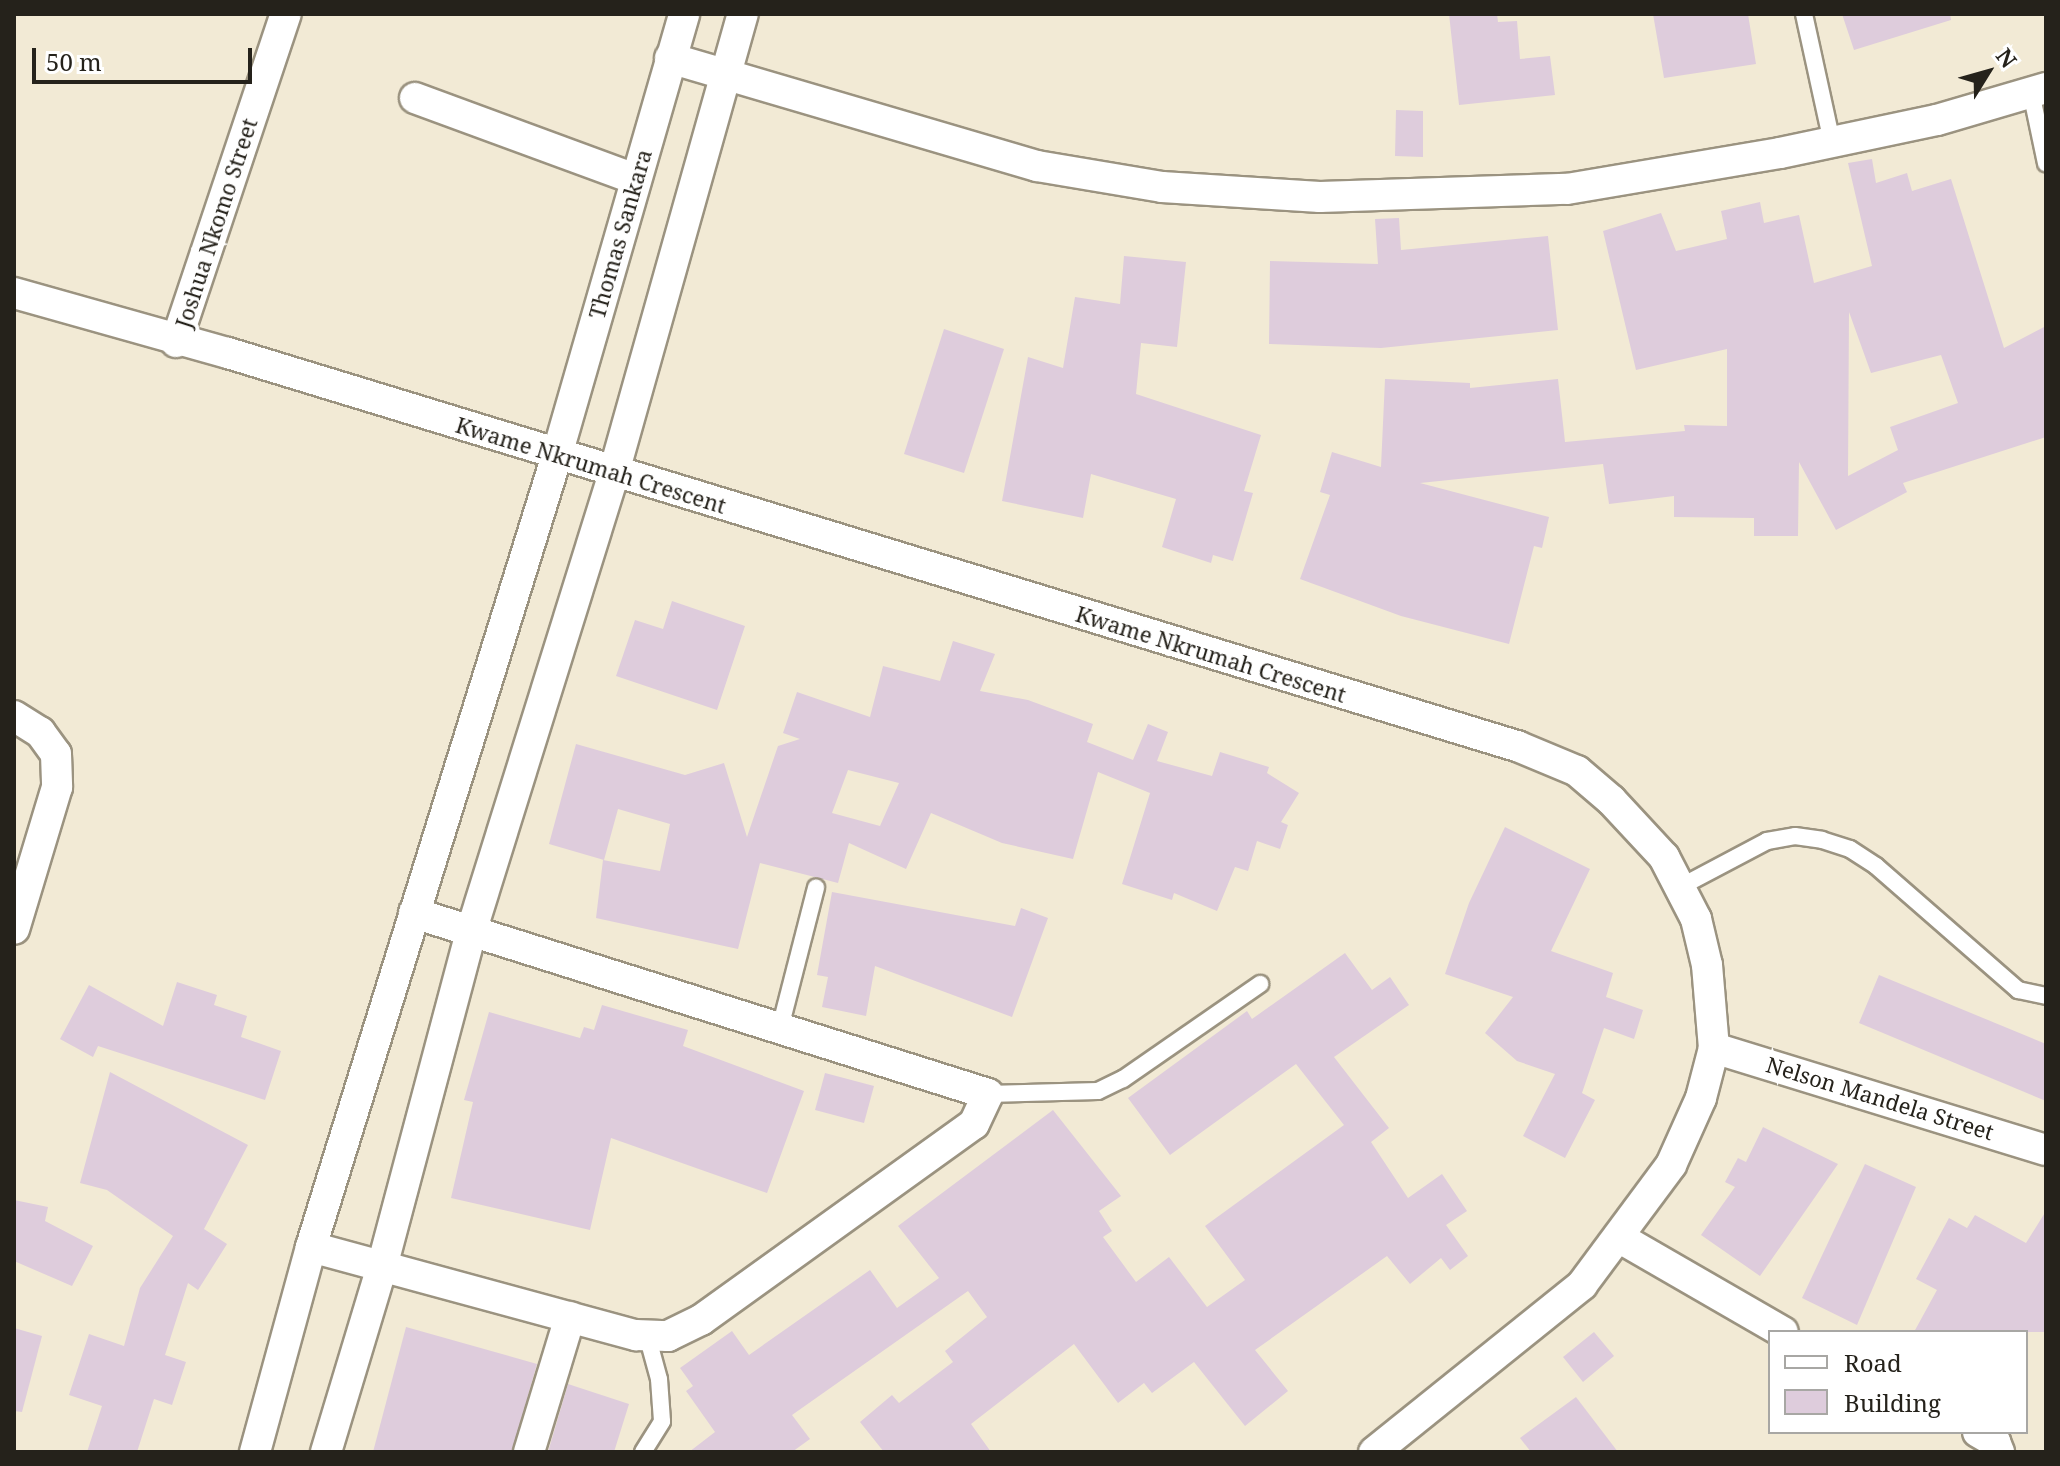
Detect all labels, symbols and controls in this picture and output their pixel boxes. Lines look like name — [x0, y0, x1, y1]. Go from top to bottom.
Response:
scale bar — [36, 32, 256, 82]
north arrow — [1948, 32, 2028, 112]
text: N — [1990, 42, 2024, 74]
text: 50 m — [46, 45, 102, 78]
street label: Joshua Nkomo Street — [170, 115, 262, 331]
street label: Thomas Sankara — [583, 146, 657, 322]
street label: Kwame Nkrumah Crescent — [453, 411, 729, 519]
street label: Kwame Nkrumah Crescent — [1073, 600, 1349, 708]
street label: Nelson Mandela Street — [1763, 1051, 1997, 1145]
legend — [1768, 1330, 2028, 1434]
text: Road — [1844, 1346, 1902, 1379]
text: Building — [1844, 1386, 1941, 1419]

